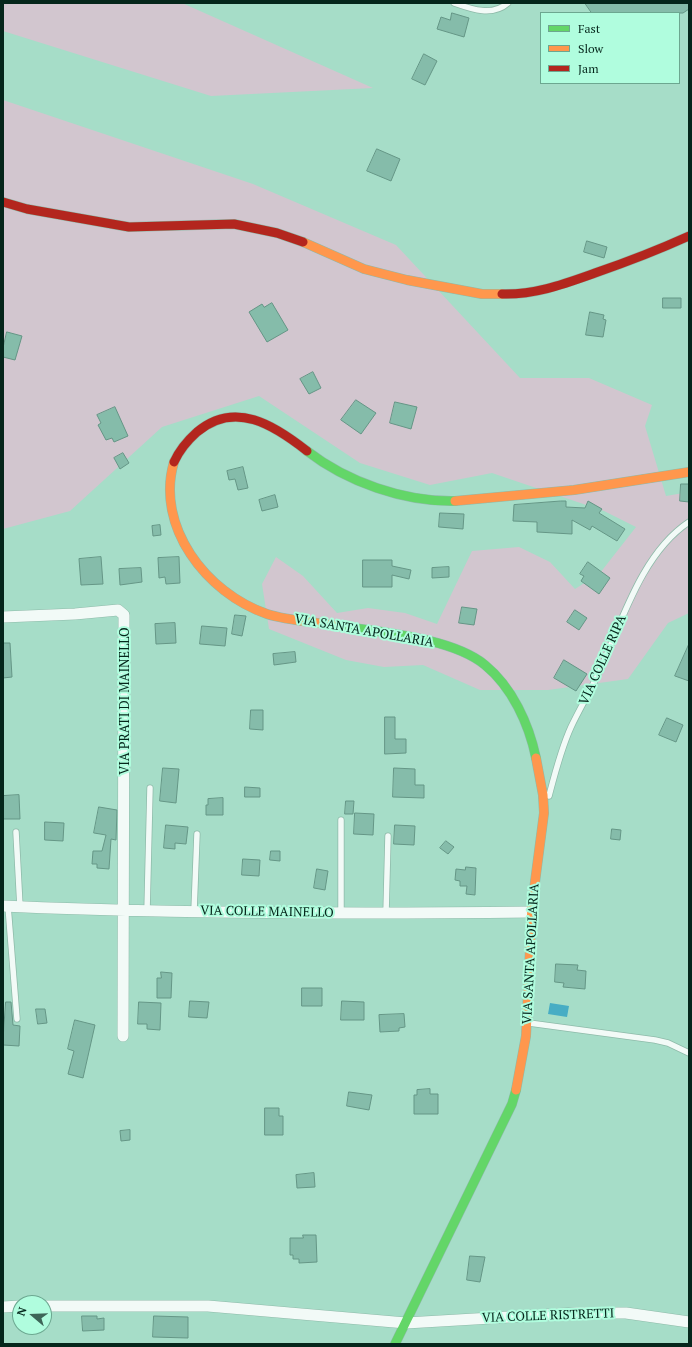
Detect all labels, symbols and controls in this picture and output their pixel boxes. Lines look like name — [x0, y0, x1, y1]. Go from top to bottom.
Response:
legend — [540, 12, 680, 84]
text: Fast — [578, 21, 600, 36]
text: Slow — [578, 41, 603, 56]
text: Jam — [578, 61, 599, 76]
street label: VIA SANTA APOLLARIA — [293, 611, 435, 651]
street label: VIA COLLE RIPA — [576, 613, 630, 707]
street label: VIA PRATI DI MAINELLO — [117, 627, 133, 775]
street label: VIA SANTA APOLLARIA — [520, 883, 542, 1025]
street label: VIA COLLE MAINELLO — [200, 903, 334, 921]
north arrow — [12, 1295, 52, 1335]
text: N — [14, 1305, 30, 1318]
street label: VIA COLLE RISTRETTI — [481, 1306, 615, 1326]

